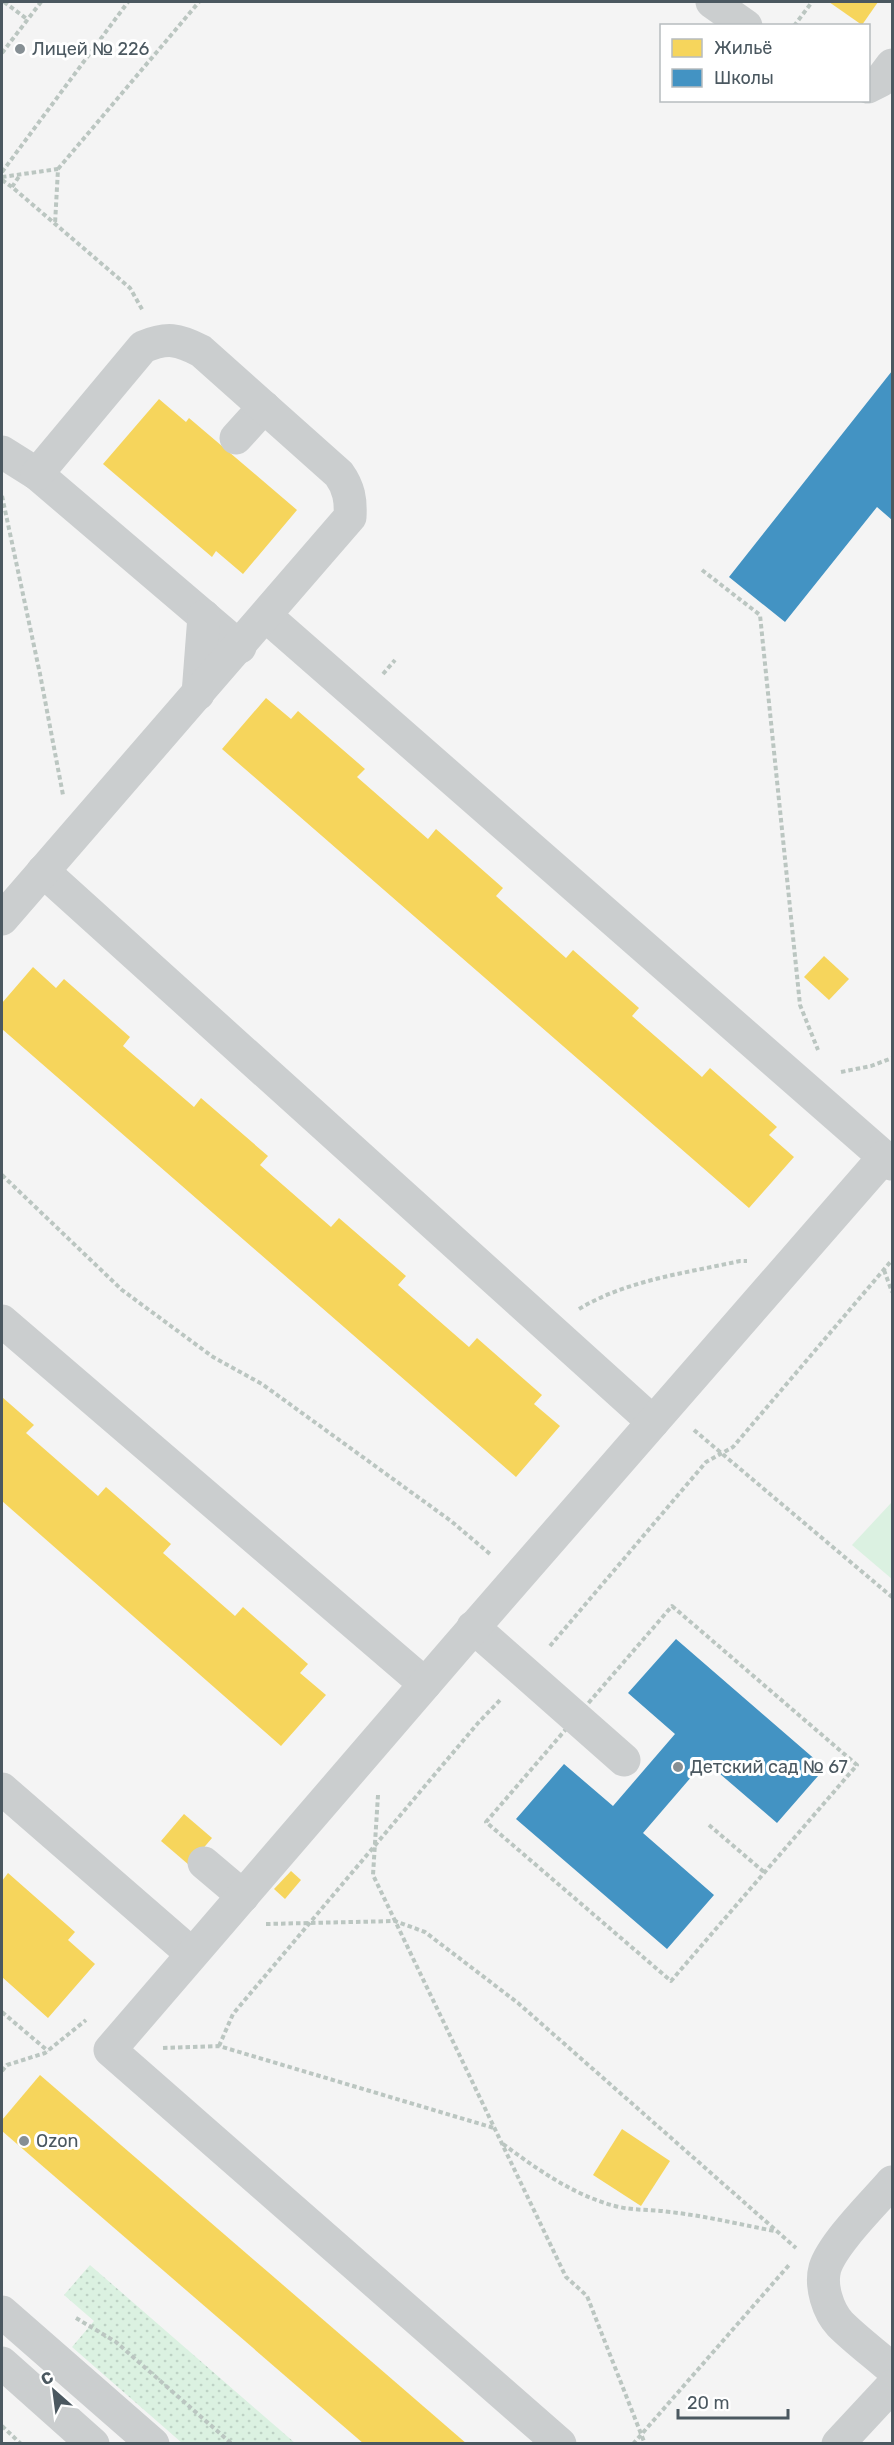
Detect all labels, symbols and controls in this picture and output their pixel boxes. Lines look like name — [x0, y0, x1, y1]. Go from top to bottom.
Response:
legend — [660, 24, 870, 102]
text: Жильё — [714, 37, 772, 59]
place label: Лицей № 226 — [32, 38, 150, 60]
marker: Лицей № 226 — [13, 42, 27, 56]
text: Школы — [714, 67, 774, 89]
place label: Детский сад № 67 — [690, 1756, 848, 1778]
marker: Детский сад № 67 — [671, 1760, 685, 1774]
place label: Ozon — [36, 2130, 78, 2152]
marker: Ozon — [17, 2134, 31, 2148]
north arrow — [24, 2361, 84, 2421]
text: С — [38, 2367, 57, 2389]
scale bar — [678, 2382, 788, 2420]
text: 20 m — [687, 2392, 729, 2414]

